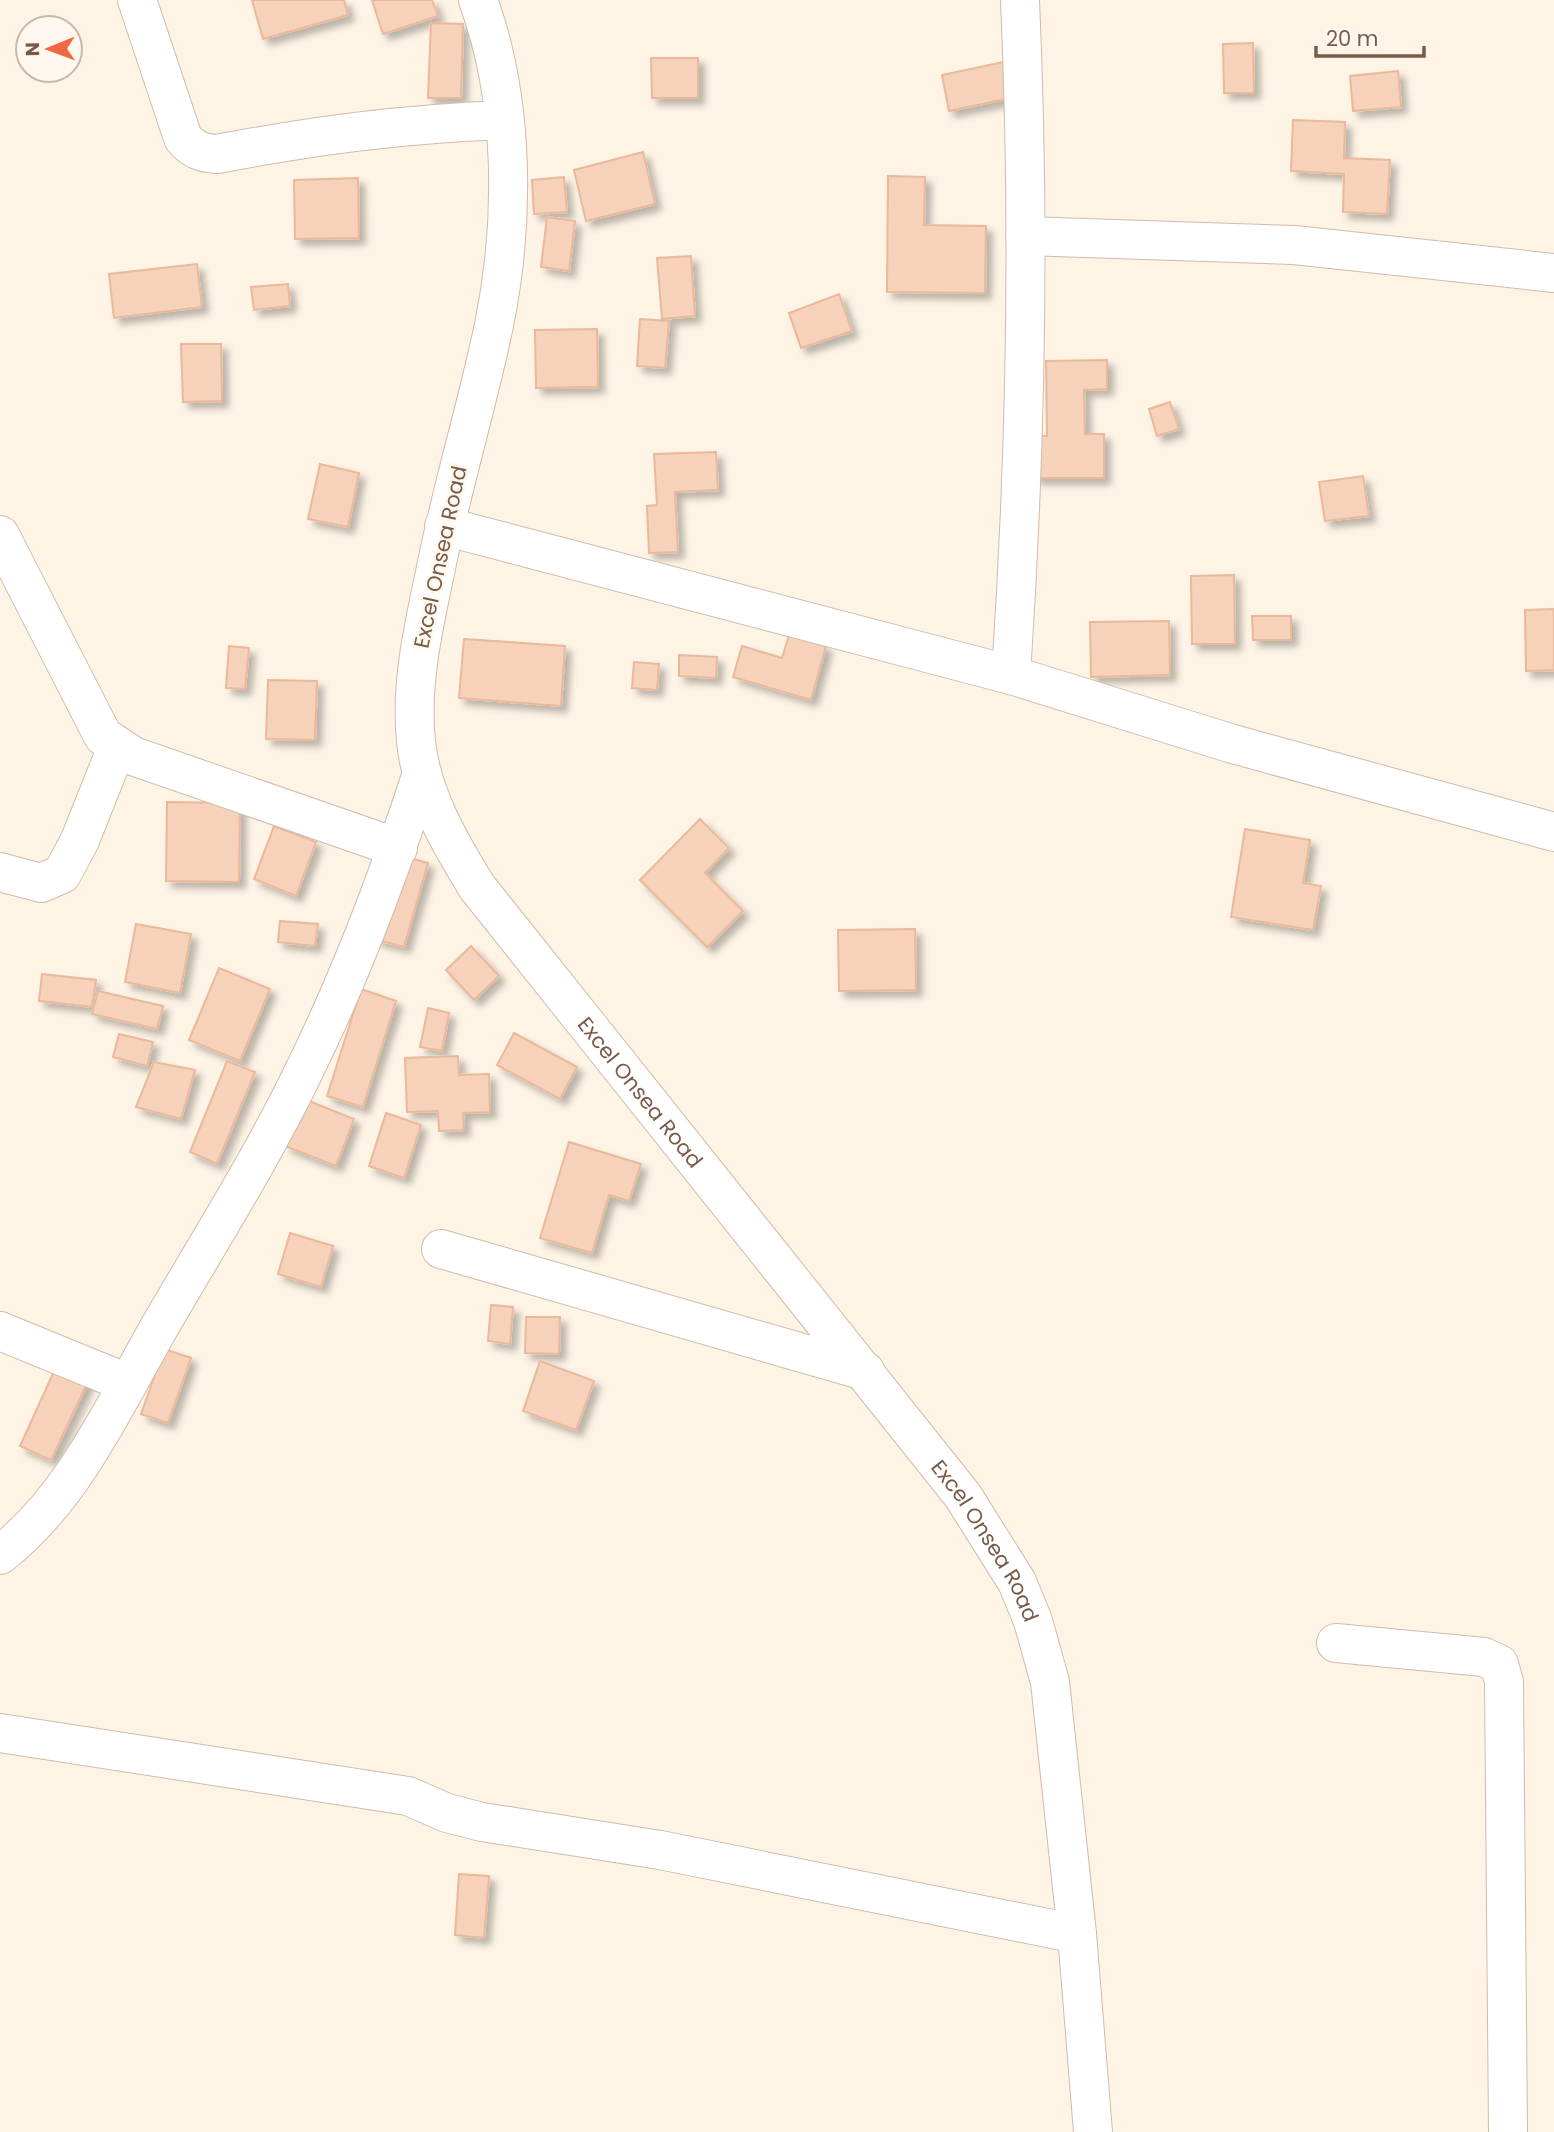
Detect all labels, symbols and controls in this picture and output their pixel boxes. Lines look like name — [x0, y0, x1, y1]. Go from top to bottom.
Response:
north arrow — [14, 14, 84, 84]
scale bar — [1316, 14, 1424, 58]
text: 20 m — [1326, 24, 1379, 53]
text: N — [19, 42, 46, 57]
street label: Excel Onsea Road — [407, 463, 473, 651]
street label: Excel Onsea Road — [571, 1010, 710, 1174]
street label: Excel Onsea Road — [925, 1454, 1046, 1626]

